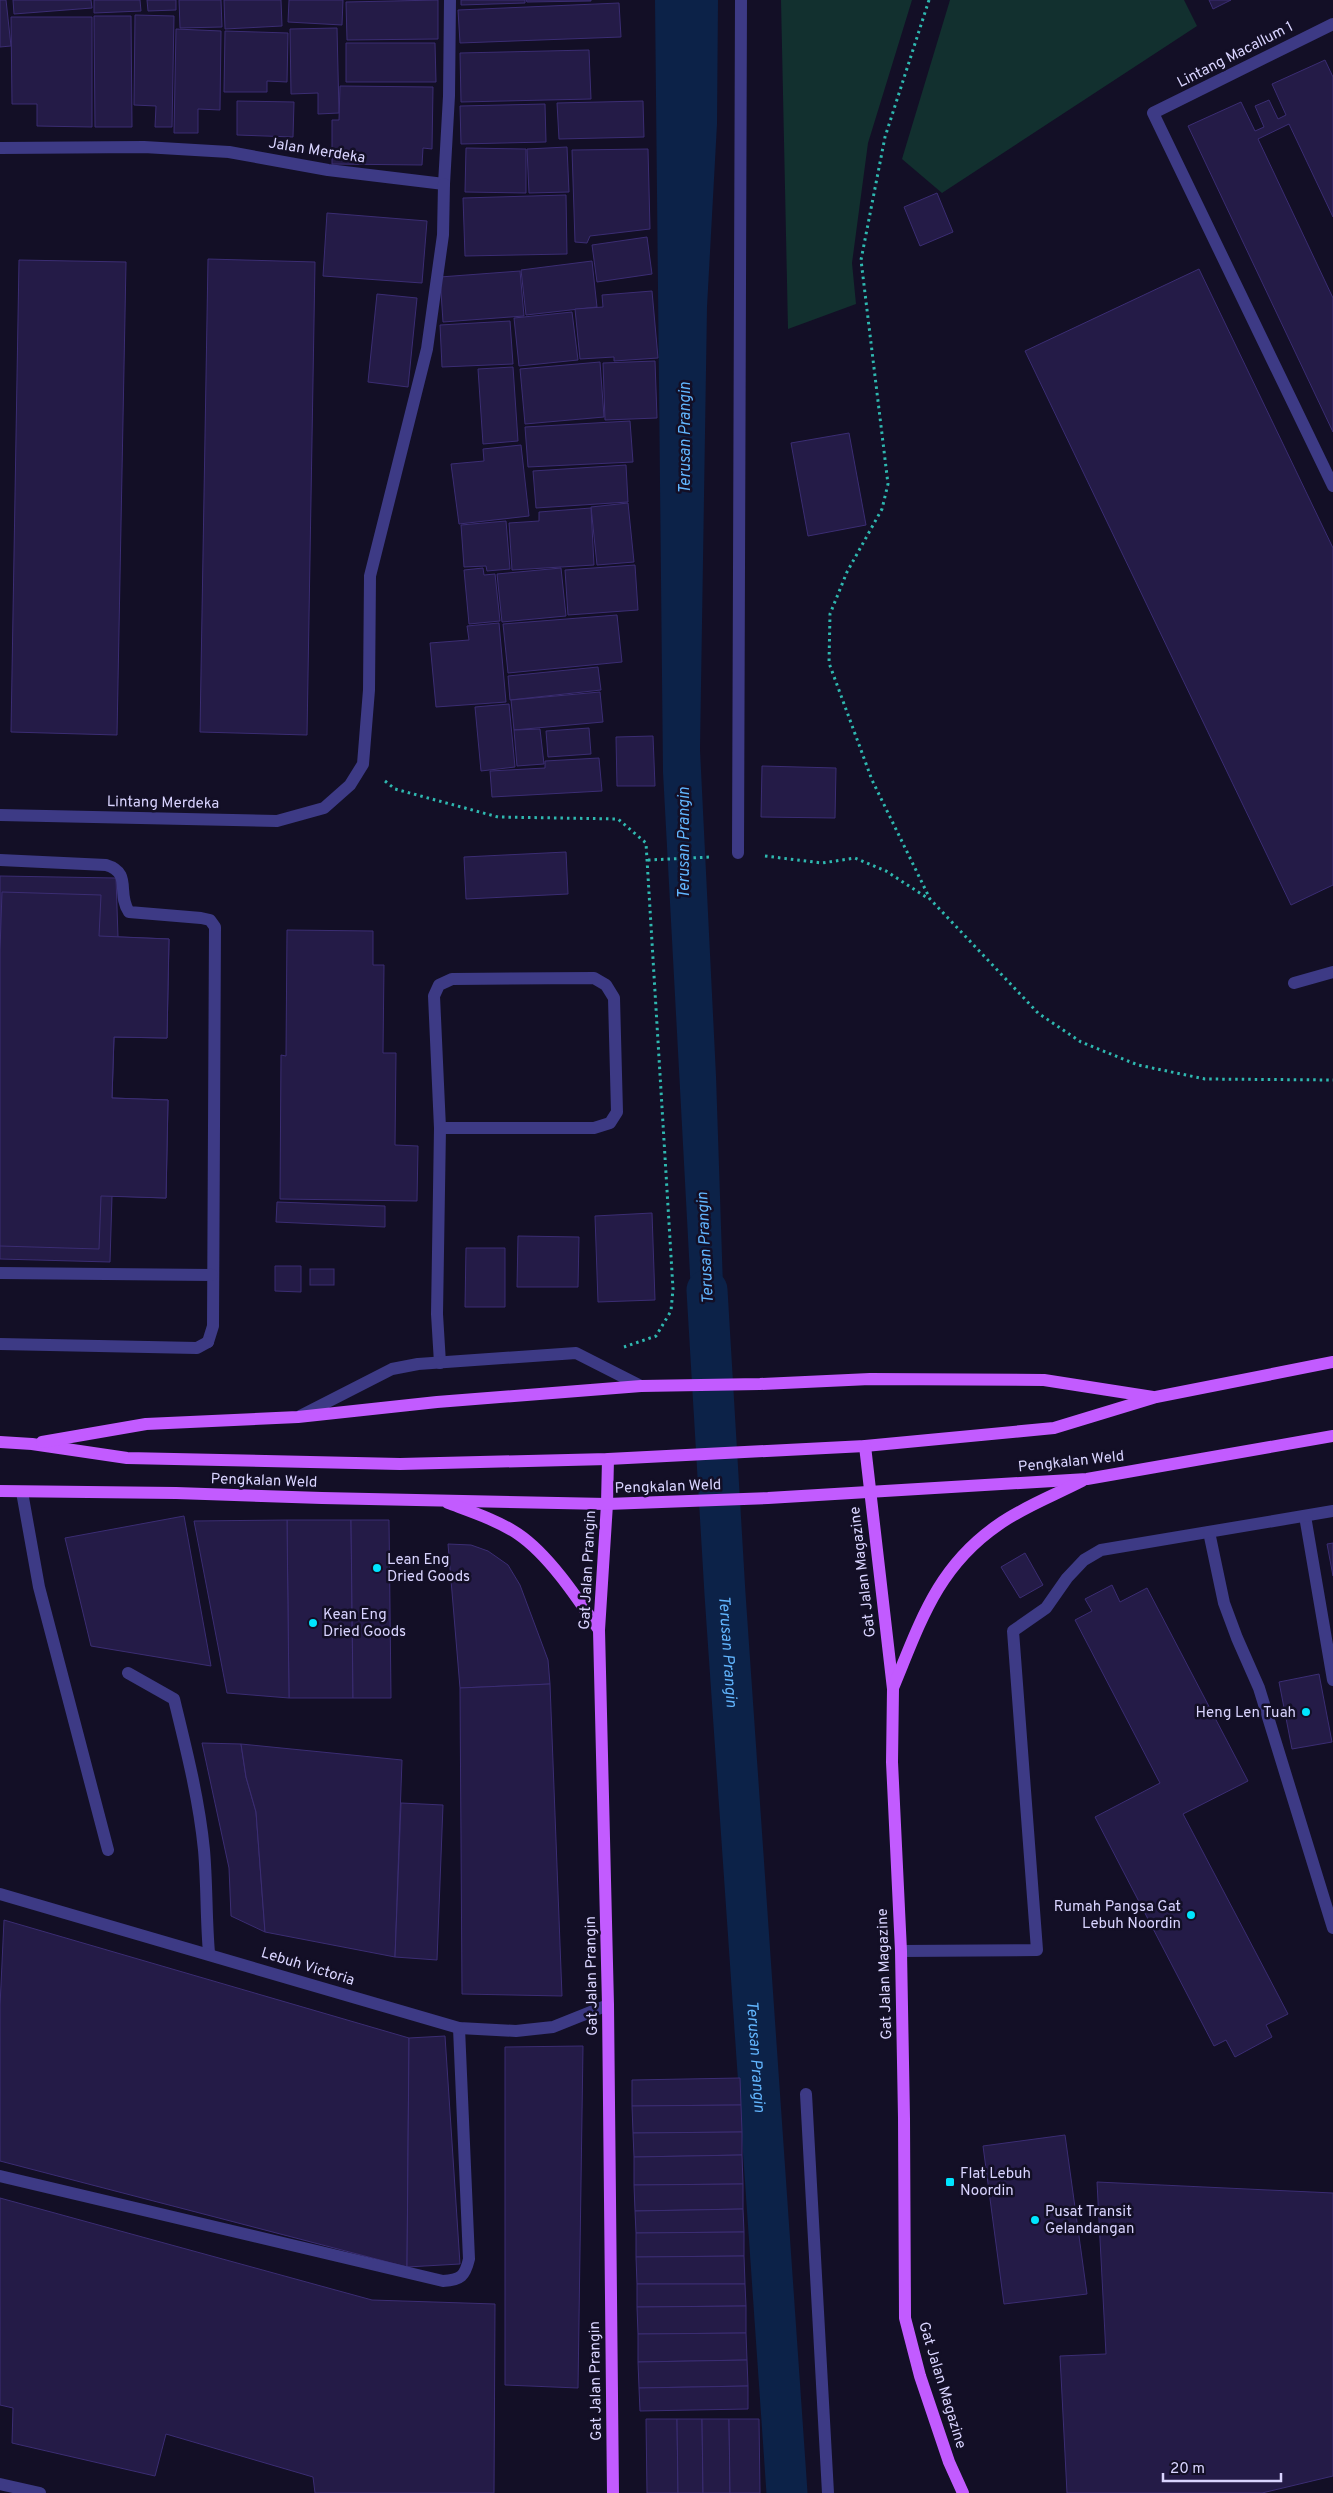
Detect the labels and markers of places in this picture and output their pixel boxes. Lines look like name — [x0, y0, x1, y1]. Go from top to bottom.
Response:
place label: Lean Eng Dried Goods — [387, 1551, 470, 1587]
marker: Lean Eng Dried Goods — [371, 1562, 383, 1574]
place label: Kean Eng Dried Goods — [323, 1606, 406, 1642]
marker: Kean Eng Dried Goods — [307, 1617, 319, 1629]
place label: Heng Len Tuah — [1196, 1704, 1296, 1723]
marker: Heng Len Tuah — [1300, 1706, 1312, 1718]
place label: Rumah Pangsa Gat Lebuh Noordin — [1054, 1898, 1181, 1934]
marker: Rumah Pangsa Gat Lebuh Noordin — [1185, 1909, 1197, 1921]
place label: Flat Lebuh Noordin — [960, 2165, 1031, 2201]
marker: Flat Lebuh Noordin — [944, 2176, 956, 2188]
place label: Pusat Transit Gelandangan — [1045, 2203, 1134, 2239]
marker: Pusat Transit Gelandangan — [1029, 2214, 1041, 2226]

